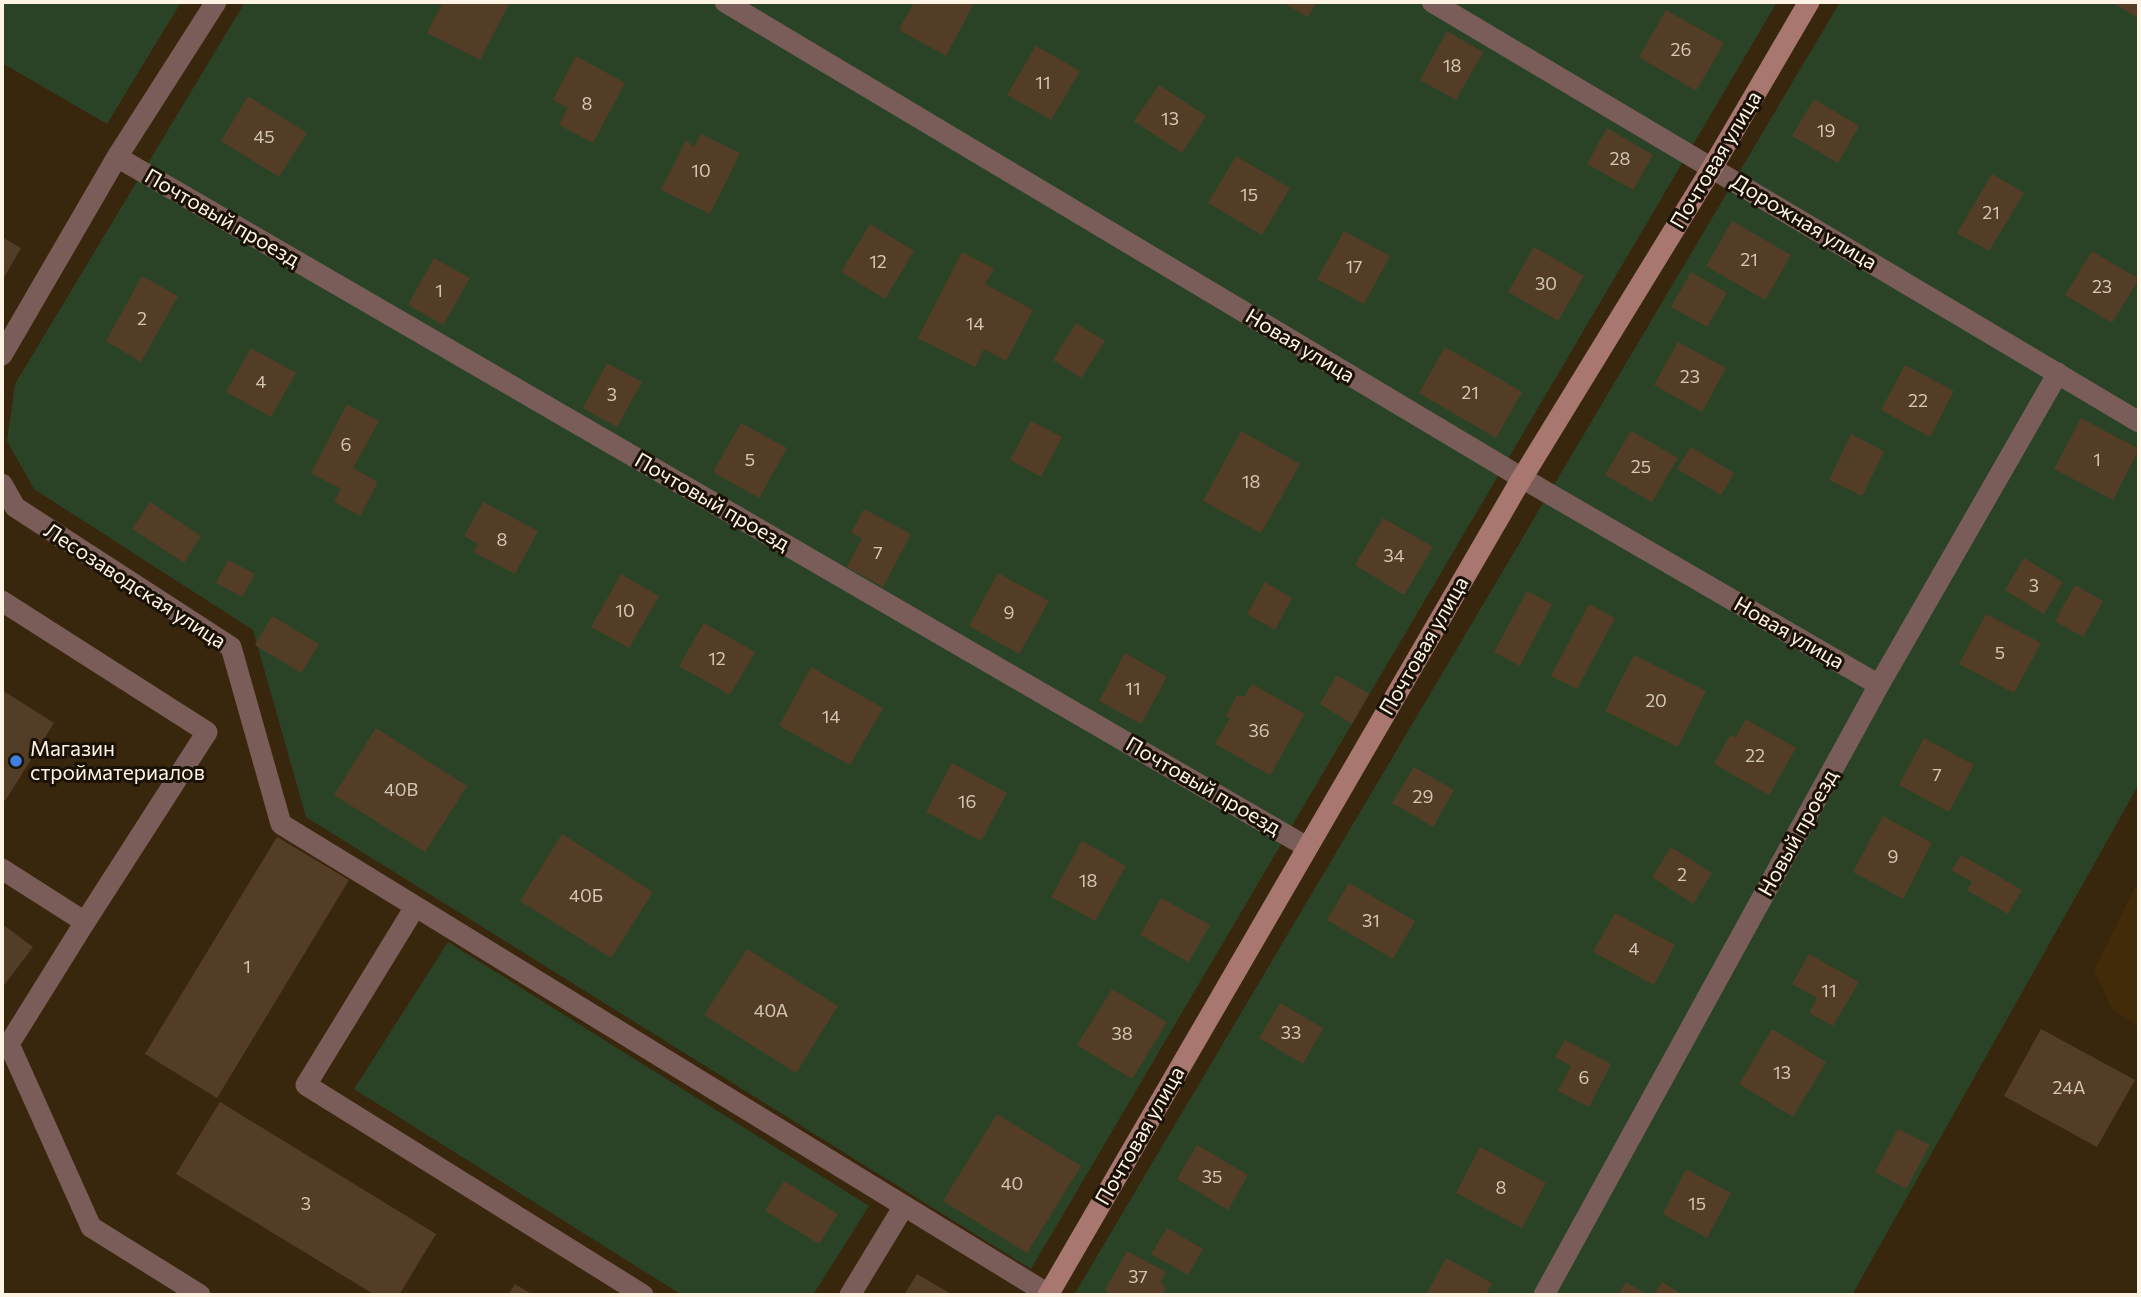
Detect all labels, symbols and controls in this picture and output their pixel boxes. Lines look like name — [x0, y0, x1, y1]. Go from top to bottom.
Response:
house number: 26 — [1671, 39, 1691, 61]
house number: 18 — [1443, 55, 1461, 77]
house number: 11 — [1035, 72, 1051, 94]
street label: Почтовая улица — [1665, 87, 1767, 233]
house number: 8 — [582, 93, 592, 115]
house number: 13 — [1161, 108, 1179, 130]
house number: 19 — [1817, 120, 1835, 142]
house number: 45 — [253, 126, 275, 148]
house number: 28 — [1610, 148, 1630, 170]
house number: 10 — [691, 160, 711, 182]
street label: Почтовый проезд — [140, 163, 304, 273]
street label: Дорожная улица — [1727, 169, 1881, 275]
house number: 15 — [1240, 184, 1258, 206]
house number: 21 — [1982, 202, 2000, 224]
house number: 21 — [1740, 249, 1758, 271]
house number: 12 — [869, 251, 887, 273]
house number: 17 — [1345, 256, 1363, 278]
house number: 30 — [1535, 273, 1557, 295]
house number: 23 — [2092, 276, 2112, 298]
house number: 1 — [435, 280, 443, 302]
street label: Новая улица — [1241, 304, 1359, 388]
house number: 2 — [137, 308, 147, 330]
house number: 14 — [966, 313, 984, 335]
house number: 23 — [1680, 366, 1700, 388]
house number: 4 — [256, 371, 266, 393]
house number: 21 — [1461, 382, 1479, 404]
house number: 3 — [607, 384, 617, 406]
house number: 22 — [1908, 390, 1928, 412]
house number: 6 — [341, 434, 351, 456]
street label: Почтовый проезд — [630, 447, 794, 557]
house number: 5 — [745, 449, 755, 471]
house number: 1 — [2093, 449, 2101, 471]
house number: 25 — [1631, 456, 1651, 478]
house number: 18 — [1242, 471, 1260, 493]
street label: Лесозаводская улица — [39, 518, 231, 654]
house number: 8 — [497, 529, 507, 551]
house number: 7 — [873, 542, 883, 564]
house number: 34 — [1383, 545, 1405, 567]
street label: Почтовая улица — [1374, 572, 1474, 720]
house number: 3 — [2029, 575, 2039, 597]
street label: Новая улица — [1730, 591, 1848, 675]
house number: 10 — [615, 600, 635, 622]
house number: 9 — [1004, 602, 1014, 624]
house number: 5 — [1995, 642, 2005, 664]
house number: 12 — [708, 648, 726, 670]
house number: 11 — [1125, 678, 1141, 700]
house number: 20 — [1645, 690, 1667, 712]
house number: 14 — [822, 706, 840, 728]
house number: 36 — [1248, 720, 1270, 742]
street label: Почтовый проезд — [1121, 731, 1285, 841]
place label: Магазин стройматериалов — [30, 736, 205, 786]
house number: 22 — [1745, 745, 1765, 767]
marker: Магазин стройматериалов — [8, 753, 24, 769]
house number: 7 — [1932, 764, 1942, 786]
street label: Новый проезд — [1753, 765, 1843, 901]
house number: 40В — [384, 779, 418, 801]
house number: 29 — [1413, 786, 1433, 808]
house number: 16 — [958, 791, 976, 813]
house number: 9 — [1888, 846, 1898, 868]
house number: 2 — [1677, 864, 1687, 886]
house number: 18 — [1079, 870, 1097, 892]
house number: 40Б — [569, 885, 603, 907]
house number: 31 — [1362, 910, 1380, 932]
house number: 4 — [1629, 938, 1639, 960]
house number: 1 — [243, 956, 251, 978]
house number: 11 — [1821, 980, 1837, 1002]
house number: 40А — [754, 1000, 788, 1022]
house number: 33 — [1281, 1022, 1301, 1044]
house number: 38 — [1111, 1023, 1133, 1045]
street label: Почтовая улица — [1090, 1062, 1190, 1210]
house number: 13 — [1773, 1062, 1791, 1084]
house number: 6 — [1579, 1067, 1589, 1089]
house number: 24А — [2053, 1077, 2085, 1099]
house number: 35 — [1202, 1166, 1222, 1188]
house number: 40 — [1001, 1173, 1023, 1195]
house number: 8 — [1496, 1177, 1506, 1199]
house number: 3 — [301, 1193, 311, 1215]
house number: 15 — [1688, 1193, 1706, 1215]
house number: 37 — [1128, 1266, 1148, 1288]

